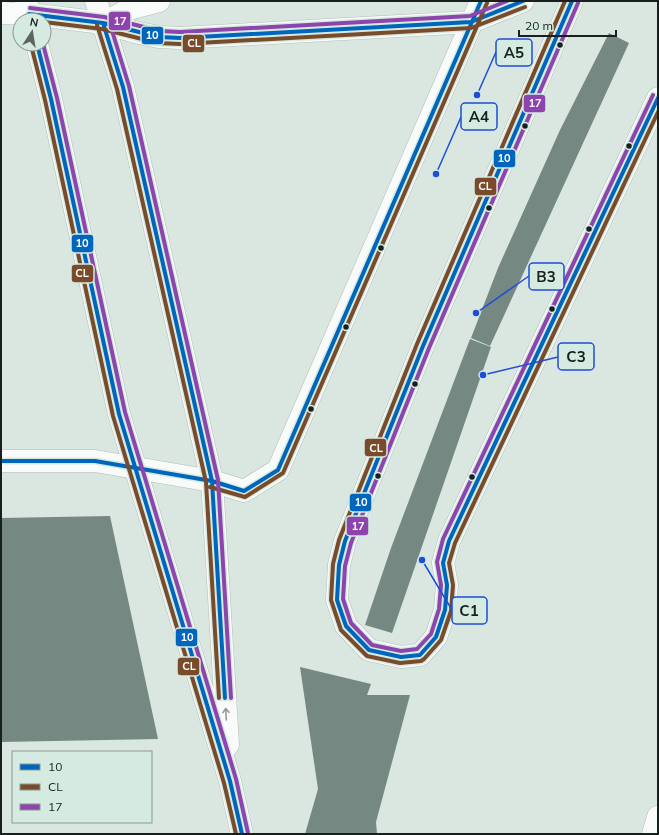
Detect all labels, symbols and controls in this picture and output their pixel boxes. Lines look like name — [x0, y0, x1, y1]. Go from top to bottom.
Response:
line badge: 17 — [108, 11, 131, 31]
north arrow — [12, 12, 52, 52]
scale bar — [519, 12, 616, 38]
text: 17 — [113, 14, 127, 28]
text: N — [29, 15, 40, 30]
text: 20 m — [525, 18, 553, 33]
line badge: 10 — [141, 26, 164, 45]
text: 10 — [145, 28, 159, 42]
line badge: CL — [182, 34, 205, 53]
text: CL — [187, 36, 201, 50]
callout: A5 — [496, 39, 532, 66]
unlabelled marker — [555, 40, 565, 50]
text: A5 — [504, 43, 524, 62]
line badge: 17 — [523, 94, 546, 113]
text: 17 — [528, 96, 542, 110]
callout: A4 — [461, 103, 497, 130]
text: A4 — [469, 107, 489, 126]
unlabelled marker — [520, 121, 530, 131]
unlabelled marker — [624, 141, 634, 151]
line badge: 10 — [493, 149, 516, 168]
text: 10 — [497, 151, 511, 165]
line badge: CL — [474, 177, 497, 196]
text: CL — [478, 179, 492, 193]
unlabelled marker — [484, 203, 494, 213]
unlabelled marker — [584, 224, 594, 234]
line badge: 10 — [71, 234, 94, 253]
text: 10 — [75, 236, 89, 250]
unlabelled marker — [376, 243, 386, 253]
callout: B3 — [529, 263, 564, 290]
line badge: CL — [71, 264, 94, 283]
text: CL — [75, 266, 89, 280]
text: B3 — [536, 267, 556, 286]
unlabelled marker — [547, 304, 557, 314]
unlabelled marker — [341, 322, 351, 332]
callout: C3 — [558, 343, 594, 370]
text: C3 — [566, 347, 586, 366]
unlabelled marker — [410, 379, 420, 389]
unlabelled marker — [306, 404, 316, 414]
line badge: CL — [364, 438, 387, 457]
text: CL — [369, 441, 383, 455]
unlabelled marker — [373, 471, 383, 481]
unlabelled marker — [467, 472, 477, 482]
line badge: 10 — [349, 493, 372, 512]
text: 10 — [354, 495, 368, 509]
line badge: 17 — [346, 516, 369, 536]
text: 17 — [351, 519, 365, 533]
callout: C1 — [452, 597, 487, 624]
text: C1 — [459, 601, 479, 620]
line badge: 10 — [175, 628, 198, 647]
text: 10 — [180, 630, 194, 644]
line badge: CL — [177, 657, 200, 676]
text: CL — [182, 659, 196, 673]
one-way arrow — [222, 708, 230, 721]
legend — [12, 751, 152, 823]
text: 10 — [48, 759, 62, 774]
text: CL — [48, 779, 63, 794]
text: 17 — [48, 799, 62, 814]

